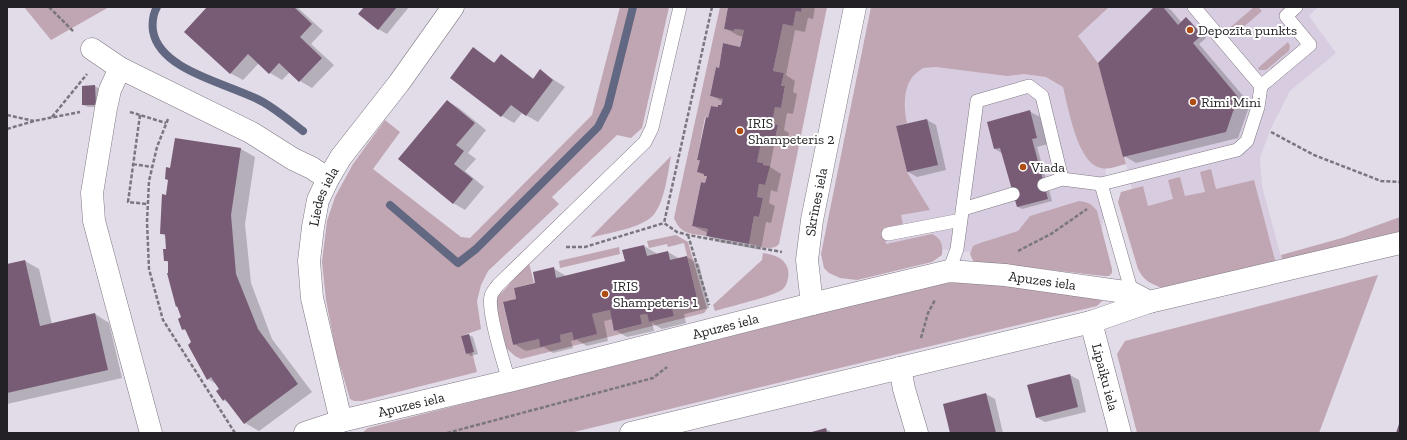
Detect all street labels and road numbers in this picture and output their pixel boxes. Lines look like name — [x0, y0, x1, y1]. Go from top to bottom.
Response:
street label: Liedes iela — [305, 164, 342, 228]
street label: Skrīnes iela — [802, 166, 831, 237]
street label: Apuzes iela — [1007, 268, 1077, 294]
street label: Apuzes iela — [691, 310, 761, 343]
street label: Lipaiķu iela — [1088, 342, 1122, 413]
street label: Apuzes iela — [376, 389, 446, 421]

